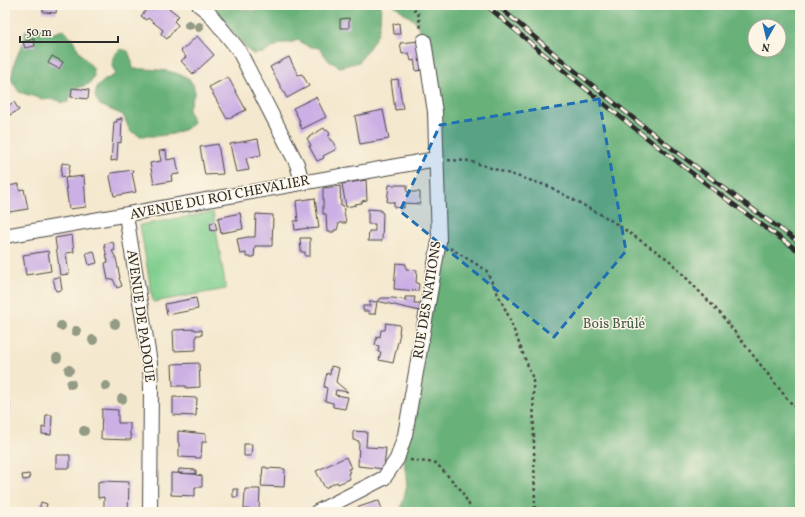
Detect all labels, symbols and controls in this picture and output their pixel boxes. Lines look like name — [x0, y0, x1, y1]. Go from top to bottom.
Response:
scale bar — [20, 18, 118, 44]
north arrow — [747, 18, 787, 58]
text: 50 m — [26, 25, 52, 41]
text: N — [761, 38, 771, 54]
street label: AVENUE DU ROI CHEVALIER — [128, 171, 312, 225]
street label: RUE DES NATIONS — [409, 239, 447, 361]
street label: AVENUE DE PADOUE — [121, 248, 159, 384]
park label: Bois Brûlé — [583, 315, 646, 334]

